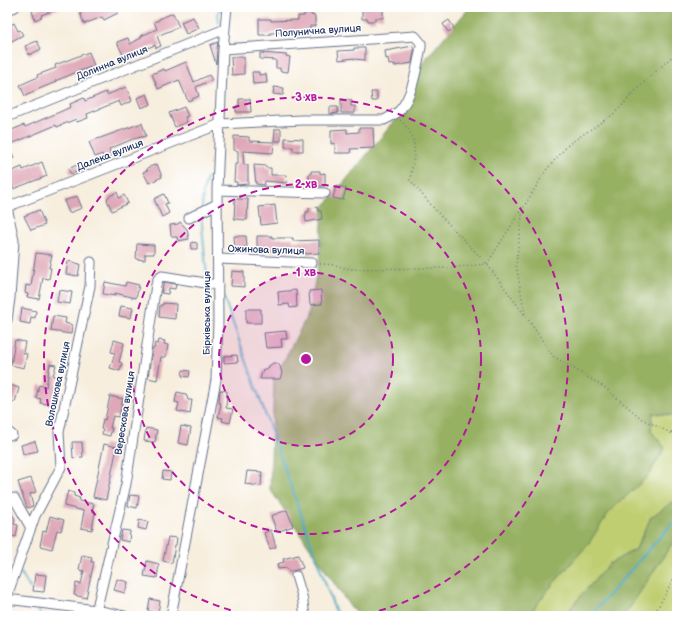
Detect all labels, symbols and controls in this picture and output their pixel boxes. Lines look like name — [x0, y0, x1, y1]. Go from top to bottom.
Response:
street label: Полунична вулиця — [275, 22, 362, 40]
street label: Долинна вулиця — [75, 43, 150, 83]
text: 3 хв — [295, 90, 318, 105]
street label: Далека вулиця — [75, 137, 145, 173]
text: 2 хв — [295, 177, 318, 192]
street label: Ожинова вулиця — [227, 243, 305, 257]
text: 1 хв — [296, 265, 317, 280]
street label: Бірківська вулиця — [201, 270, 213, 355]
street label: Волошкова вулиця — [43, 340, 73, 428]
centre of rings — [299, 352, 313, 366]
street label: Верескова вулиця — [112, 370, 138, 456]

